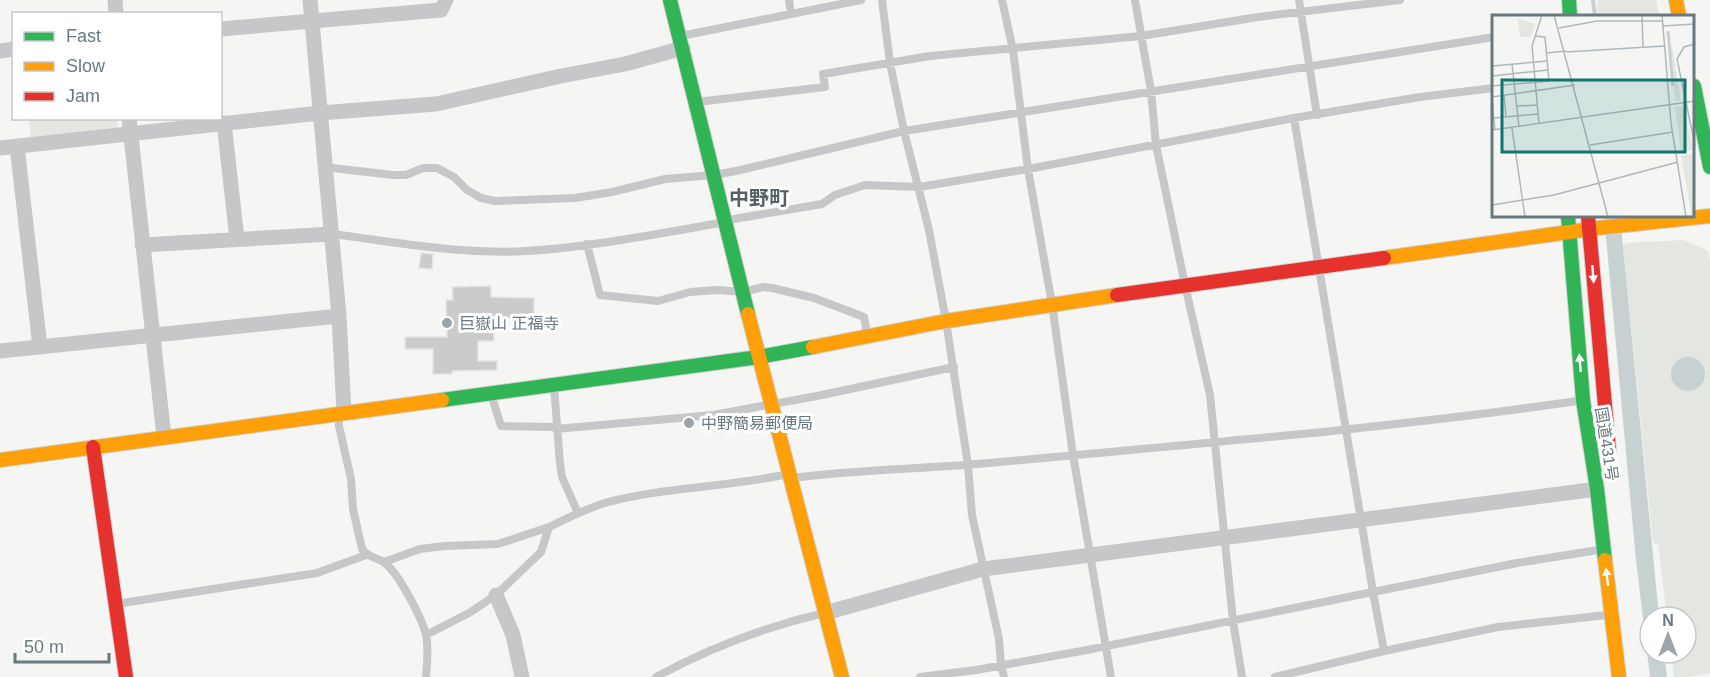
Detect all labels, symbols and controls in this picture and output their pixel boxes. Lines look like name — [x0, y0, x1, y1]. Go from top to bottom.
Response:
legend — [12, 12, 222, 120]
inset map — [1492, 15, 1695, 218]
text: Fast — [66, 26, 101, 46]
text: Slow — [66, 56, 106, 76]
text: Jam — [66, 86, 100, 106]
district label: 中野町 — [729, 187, 789, 209]
one-way arrow — [1588, 265, 1598, 284]
place label: 巨嶽山 正福寺 — [459, 315, 559, 332]
marker: 巨嶽山 正福寺 — [440, 316, 454, 330]
one-way arrow — [1575, 353, 1585, 372]
street label: 国道431号 — [1592, 406, 1621, 482]
place label: 中野簡易郵便局 — [701, 415, 813, 432]
marker: 中野簡易郵便局 — [682, 416, 696, 430]
one-way arrow — [1602, 568, 1612, 587]
north arrow — [1638, 605, 1698, 665]
text: N — [1662, 612, 1674, 629]
scale bar — [15, 626, 110, 664]
text: 50 m — [24, 637, 64, 657]

